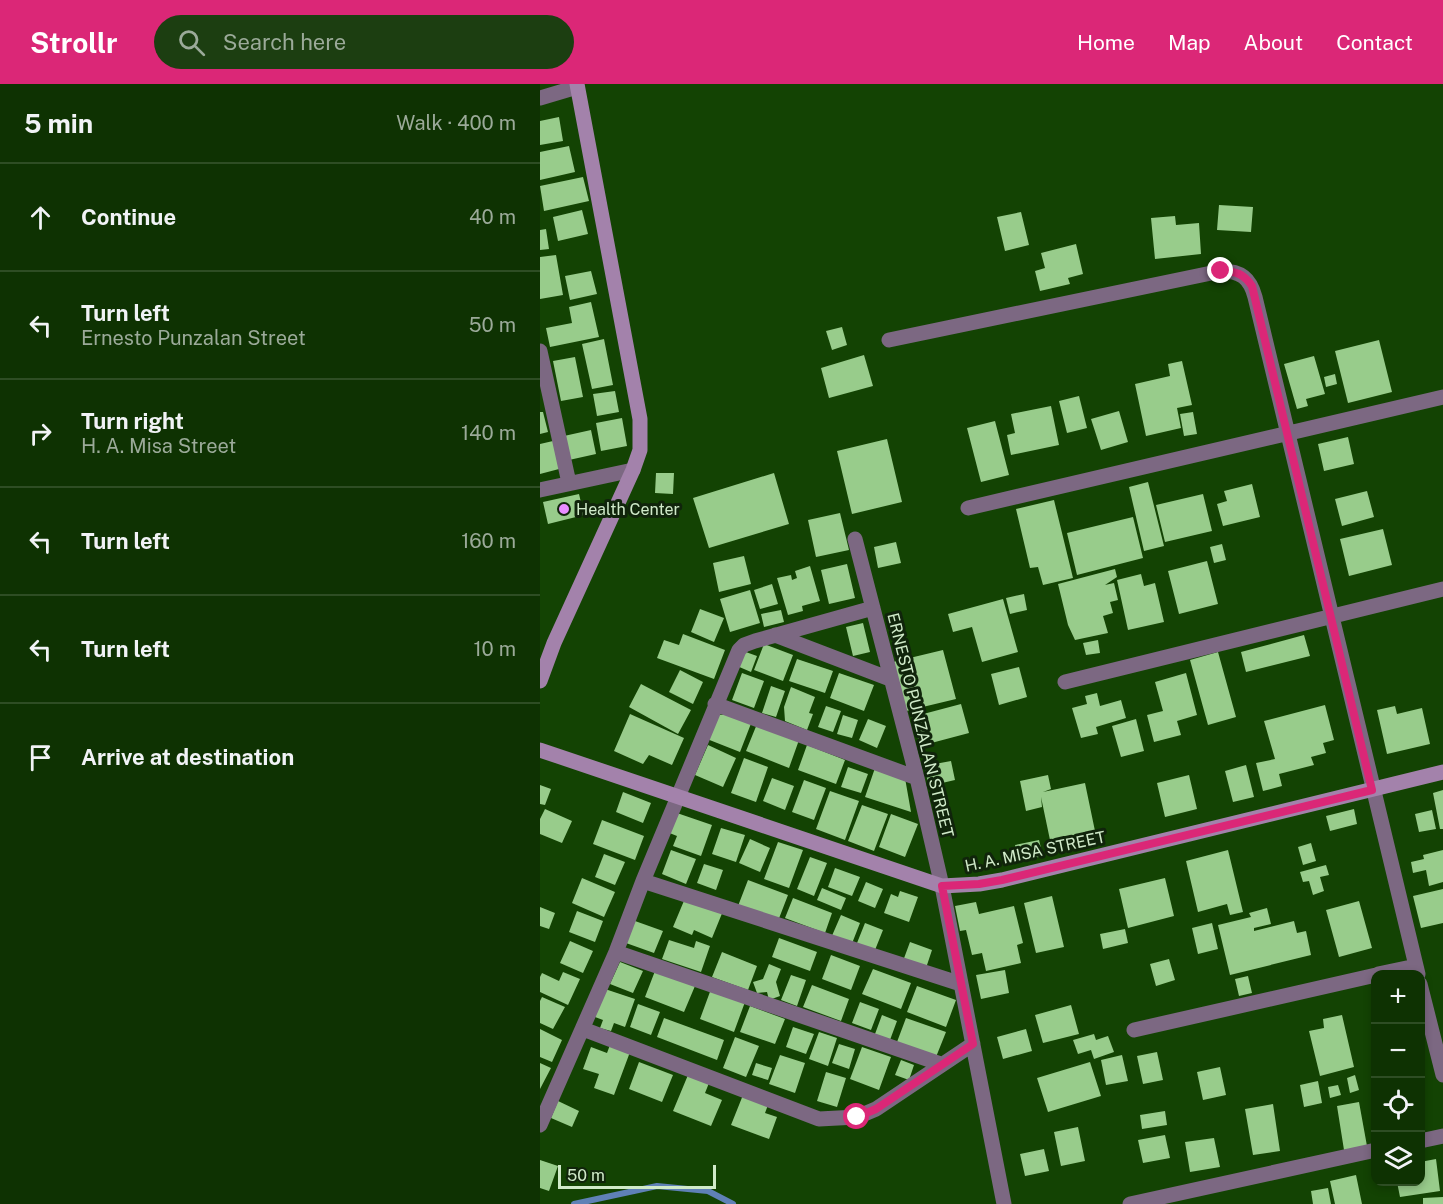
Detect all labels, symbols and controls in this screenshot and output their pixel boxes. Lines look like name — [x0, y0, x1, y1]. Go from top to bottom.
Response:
search box — [154, 15, 574, 69]
text: Strollr — [30, 26, 118, 59]
icon: search — [175, 26, 208, 59]
text: Search here — [223, 29, 346, 55]
text: Home — [1077, 30, 1135, 55]
text: Map — [1168, 30, 1211, 55]
text: About — [1244, 30, 1303, 55]
text: Contact — [1336, 30, 1413, 55]
text: 5 min — [24, 108, 93, 139]
text: Walk · 400 m — [396, 111, 516, 135]
icon: ahead — [24, 201, 57, 234]
text: Continue — [81, 204, 176, 230]
text: 40 m — [469, 205, 516, 229]
route end — [1207, 257, 1233, 283]
text: Turn left — [81, 300, 170, 326]
icon: left — [24, 309, 57, 342]
text: 50 m — [469, 313, 516, 337]
text: Ernesto Punzalan Street — [81, 326, 306, 350]
text: Turn right — [81, 408, 184, 434]
icon: right — [24, 417, 57, 450]
text: 140 m — [461, 421, 516, 445]
text: H. A. Misa Street — [81, 434, 236, 458]
place label: Health Center — [576, 500, 680, 519]
marker: Health Center — [557, 502, 571, 516]
icon: left — [24, 525, 57, 558]
text: Turn left — [81, 528, 170, 554]
text: 160 m — [461, 529, 516, 553]
street label: ERNESTO PUNZALAN STREET — [883, 611, 958, 840]
icon: left — [24, 633, 57, 666]
text: Turn left — [81, 636, 170, 662]
text: 10 m — [473, 637, 516, 661]
icon: arrive — [24, 741, 57, 774]
text: Arrive at destination — [81, 744, 294, 770]
street label: H. A. MISA STREET — [963, 827, 1108, 876]
map controls — [1371, 970, 1425, 1186]
button: + — [1371, 970, 1425, 1024]
button: − — [1371, 1024, 1425, 1078]
button: locate — [1371, 1078, 1425, 1132]
route start — [843, 1103, 869, 1129]
button: layers — [1371, 1132, 1425, 1186]
scale bar — [558, 1162, 716, 1190]
text: 50 m — [567, 1166, 605, 1185]

